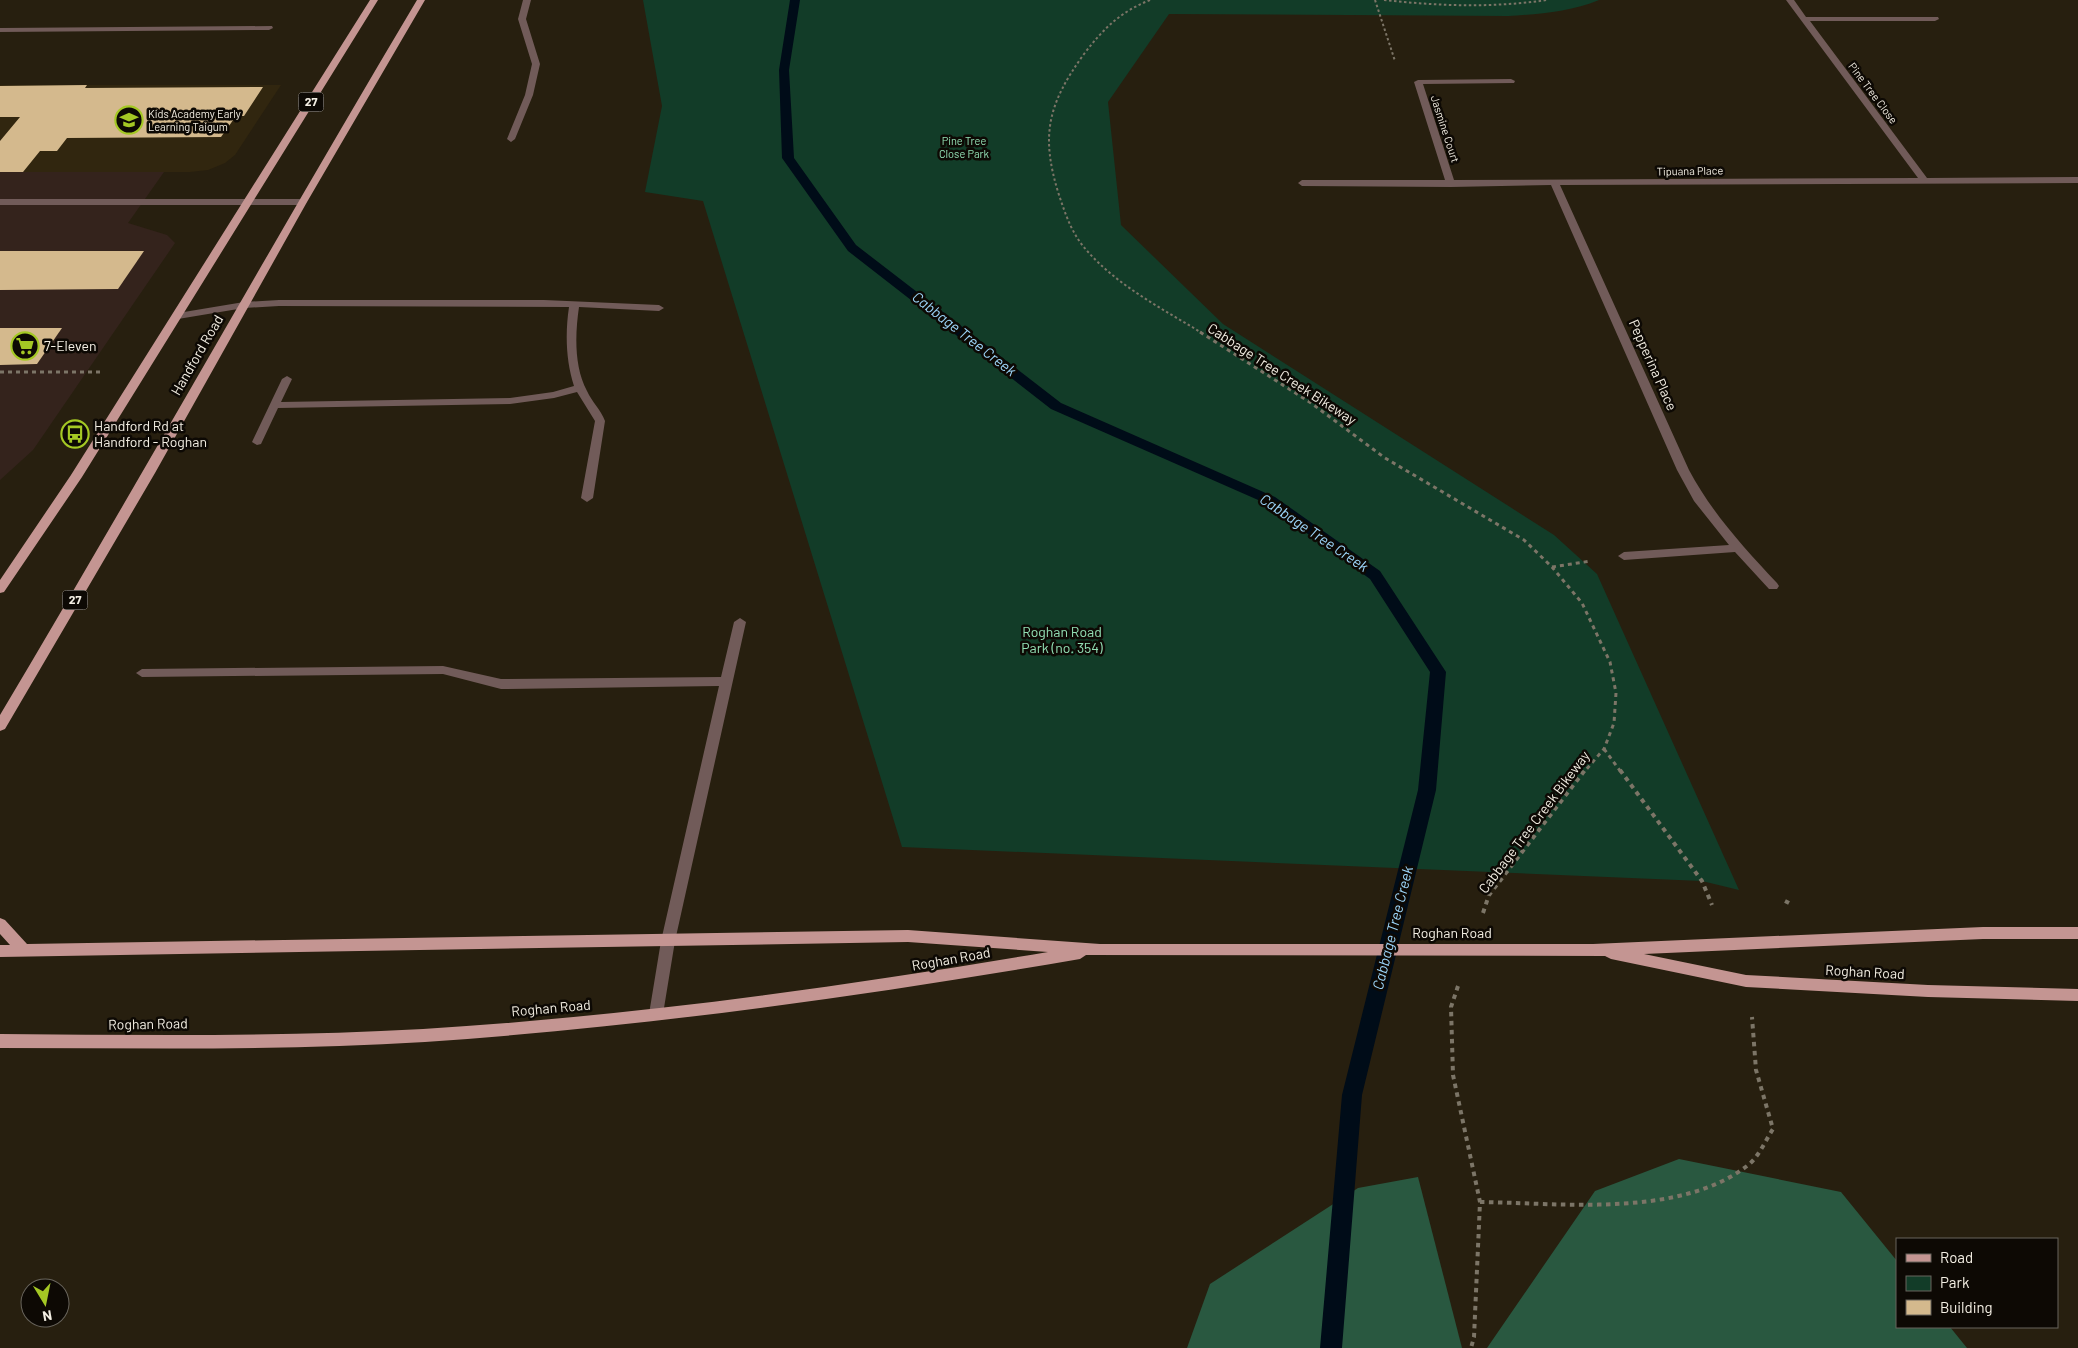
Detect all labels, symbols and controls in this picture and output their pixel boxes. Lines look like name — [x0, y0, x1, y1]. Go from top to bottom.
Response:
street label: Pine Tree Close — [1846, 60, 1901, 126]
road number: 27 — [298, 92, 324, 111]
street label: Jasmine Court — [1429, 94, 1462, 164]
school or university icon: Kids Academy Early Learning Taigum — [114, 105, 144, 135]
place label: Kids Academy Early Learning Taigum — [148, 107, 241, 133]
park label: Pine Tree Close Park — [939, 134, 990, 160]
street label: Tipuana Place — [1657, 163, 1723, 178]
water label: Cabbage Tree Creek — [909, 287, 1021, 380]
street label: Handford Road — [167, 312, 226, 398]
street label: Pepperina Place — [1626, 317, 1681, 413]
street label: Cabbage Tree Creek Bikeway — [1205, 319, 1360, 428]
supermarket icon: 7-Eleven — [10, 331, 40, 361]
place label: 7-Eleven — [44, 337, 97, 354]
place label: Handford Rd at Handford - Roghan — [94, 417, 207, 450]
bus stop icon: Handford Rd at Handford - Roghan — [60, 419, 90, 449]
water label: Cabbage Tree Creek — [1257, 489, 1373, 575]
road number: 27 — [62, 590, 88, 610]
park label: Roghan Road Park (no. 354) — [1021, 623, 1103, 656]
street label: Cabbage Tree Creek Bikeway — [1475, 747, 1593, 896]
water label: Cabbage Tree Creek — [1368, 863, 1416, 991]
street label: Roghan Road — [1412, 924, 1492, 941]
street label: Roghan Road — [910, 943, 992, 974]
street label: Roghan Road — [1825, 961, 1905, 982]
street label: Roghan Road — [511, 996, 591, 1019]
street label: Roghan Road — [108, 1014, 188, 1033]
legend — [1896, 1238, 2058, 1328]
text: Road — [1940, 1248, 1973, 1266]
text: Park — [1940, 1273, 1970, 1291]
north arrow — [20, 1278, 70, 1328]
text: Building — [1940, 1298, 1993, 1316]
text: N — [41, 1307, 53, 1325]

